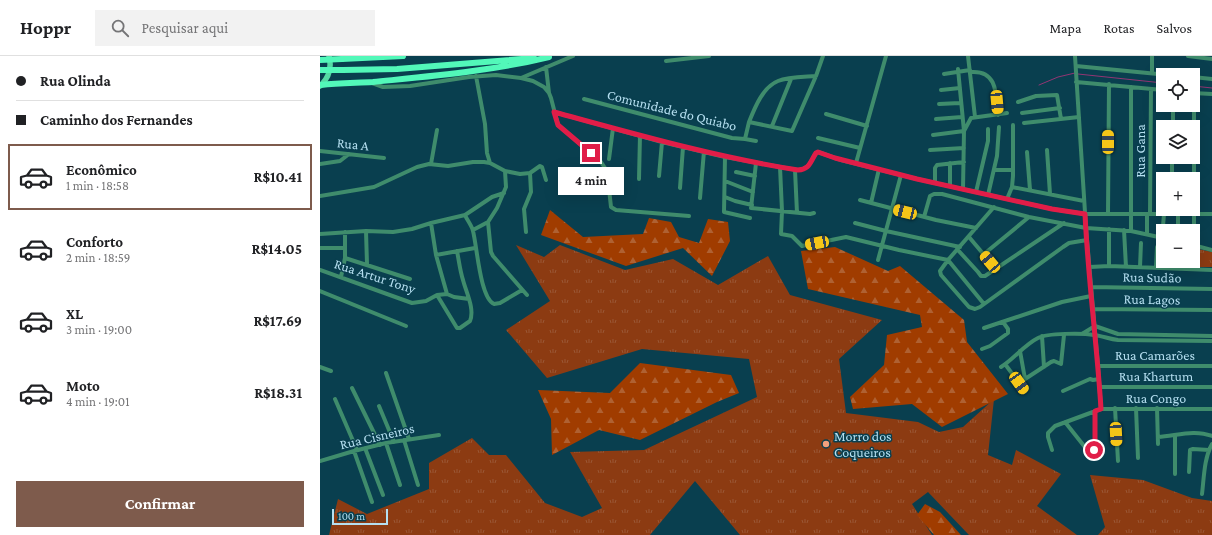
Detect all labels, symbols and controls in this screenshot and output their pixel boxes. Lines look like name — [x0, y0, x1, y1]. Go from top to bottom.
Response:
search box — [95, 10, 375, 46]
text: Hoppr — [20, 17, 71, 38]
icon: search — [109, 17, 131, 39]
text: Pesquisar aqui — [141, 20, 228, 36]
text: Mapa — [1050, 20, 1081, 36]
text: Rotas — [1103, 20, 1135, 36]
text: Salvos — [1157, 20, 1192, 36]
map controls — [1156, 68, 1200, 268]
button: locate — [1156, 68, 1200, 112]
text: Rua Olinda — [40, 73, 111, 89]
street label: Comunidade do Quiabo — [606, 86, 739, 134]
car — [990, 90, 1004, 114]
text: Caminho dos Fernandes — [40, 112, 193, 128]
button: layers — [1156, 120, 1200, 164]
street label: Rua Gana — [1132, 124, 1148, 178]
car — [1102, 130, 1114, 154]
street label: Rua A — [336, 134, 370, 154]
route end — [582, 144, 600, 162]
icon: car — [18, 159, 54, 195]
text: Econômico — [66, 162, 137, 178]
callout: 4 min — [558, 167, 624, 195]
text: R$10.41 — [254, 169, 302, 185]
button: + — [1156, 172, 1200, 216]
text: 4 min — [575, 173, 607, 188]
text: 1 min · 18:58 — [66, 178, 129, 193]
car — [892, 203, 918, 221]
button: − — [1156, 224, 1200, 268]
icon: car — [18, 231, 54, 267]
text: Conforto — [66, 234, 123, 250]
car — [804, 235, 830, 251]
text: R$14.05 — [252, 241, 302, 257]
car — [978, 249, 1002, 275]
text: 2 min · 18:59 — [66, 250, 130, 265]
street label: Rua Artur Tony — [332, 255, 418, 297]
street label: Rua Sudão — [1122, 268, 1182, 286]
street label: Rua Lagos — [1123, 291, 1181, 307]
icon: car — [18, 303, 54, 339]
text: XL — [66, 306, 83, 322]
text: R$17.69 — [253, 313, 302, 329]
text: 3 min · 19:00 — [66, 322, 132, 337]
street label: Rua Camarões — [1115, 347, 1195, 363]
street label: Rua Khartum — [1119, 368, 1193, 384]
car — [1007, 370, 1031, 396]
icon: car — [18, 375, 54, 411]
text: Moto — [66, 378, 100, 394]
text: R$18.31 — [254, 385, 302, 401]
street label: Rua Congo — [1126, 390, 1186, 406]
text: 4 min · 19:01 — [66, 394, 129, 409]
street label: Rua Cisneiros — [338, 420, 416, 452]
car — [1109, 422, 1123, 446]
place label: Morro dos Coqueiros — [834, 428, 892, 460]
marker: Morro dos Coqueiros — [821, 439, 831, 449]
route start — [1085, 441, 1103, 459]
button: Confirmar — [16, 481, 304, 527]
scale bar — [332, 507, 388, 526]
text: 100 m — [338, 510, 365, 522]

